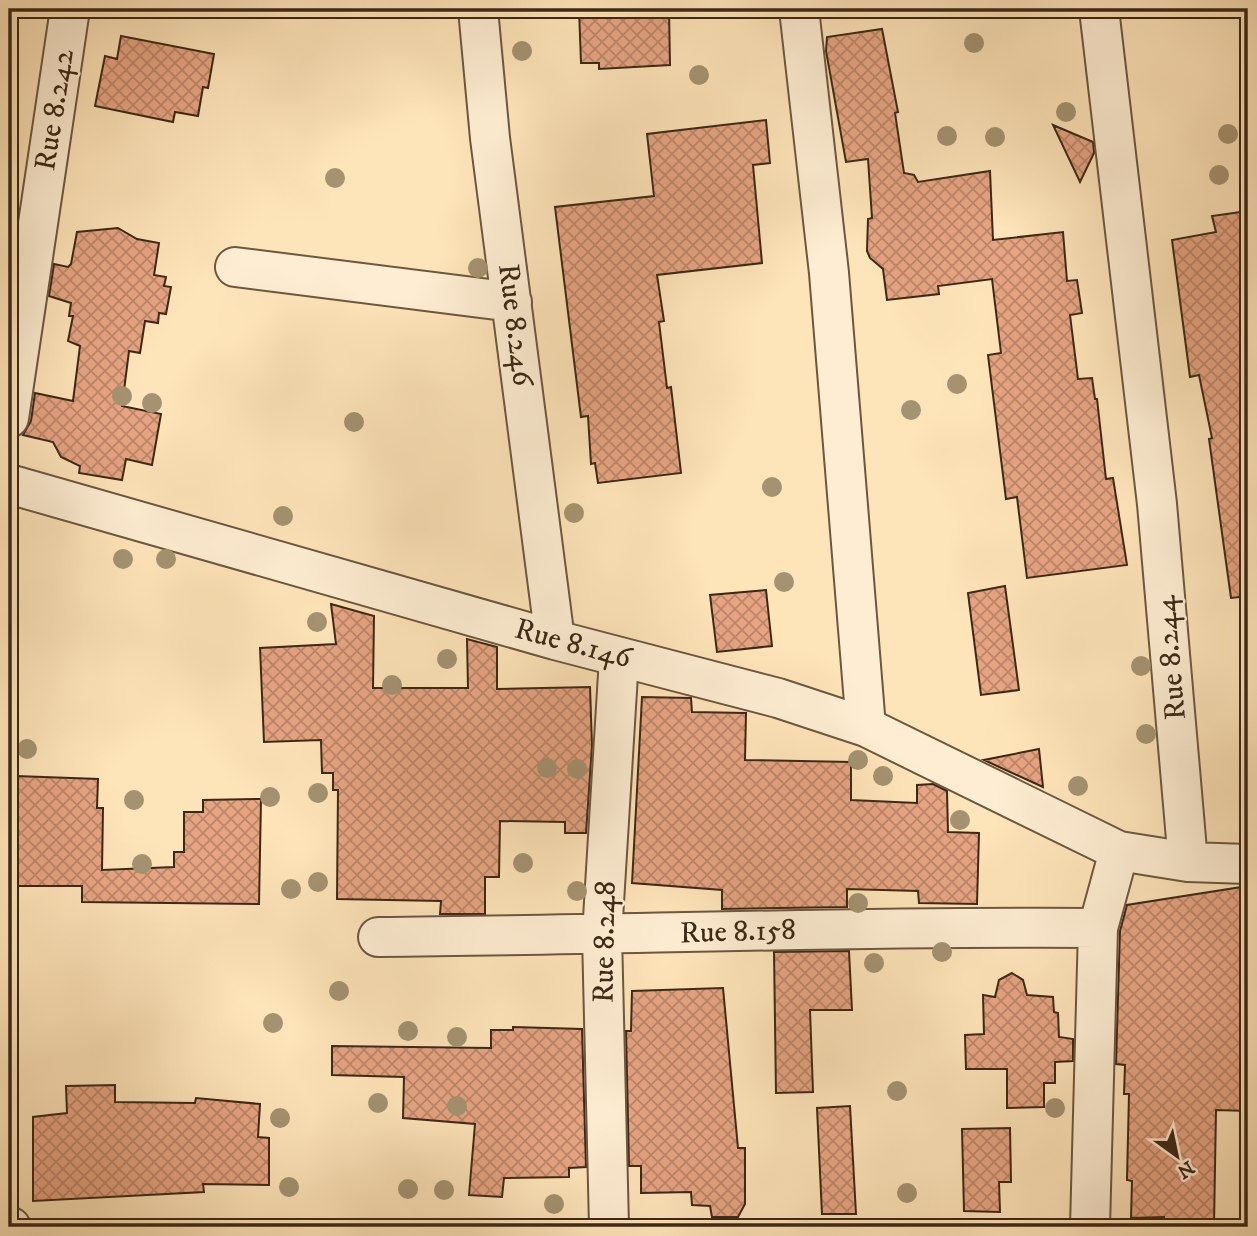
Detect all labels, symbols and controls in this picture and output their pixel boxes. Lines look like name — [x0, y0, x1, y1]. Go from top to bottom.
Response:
street label: Rue 8.242 — [27, 47, 83, 173]
street label: Rue 8.246 — [489, 262, 541, 390]
street label: Rue 8.244 — [1147, 594, 1195, 722]
street label: Rue 8.146 — [511, 611, 637, 678]
street label: Rue 8.248 — [585, 880, 625, 1004]
street label: Rue 8.158 — [679, 911, 797, 953]
north arrow — [1142, 1120, 1212, 1190]
text: N — [1172, 1155, 1198, 1183]

